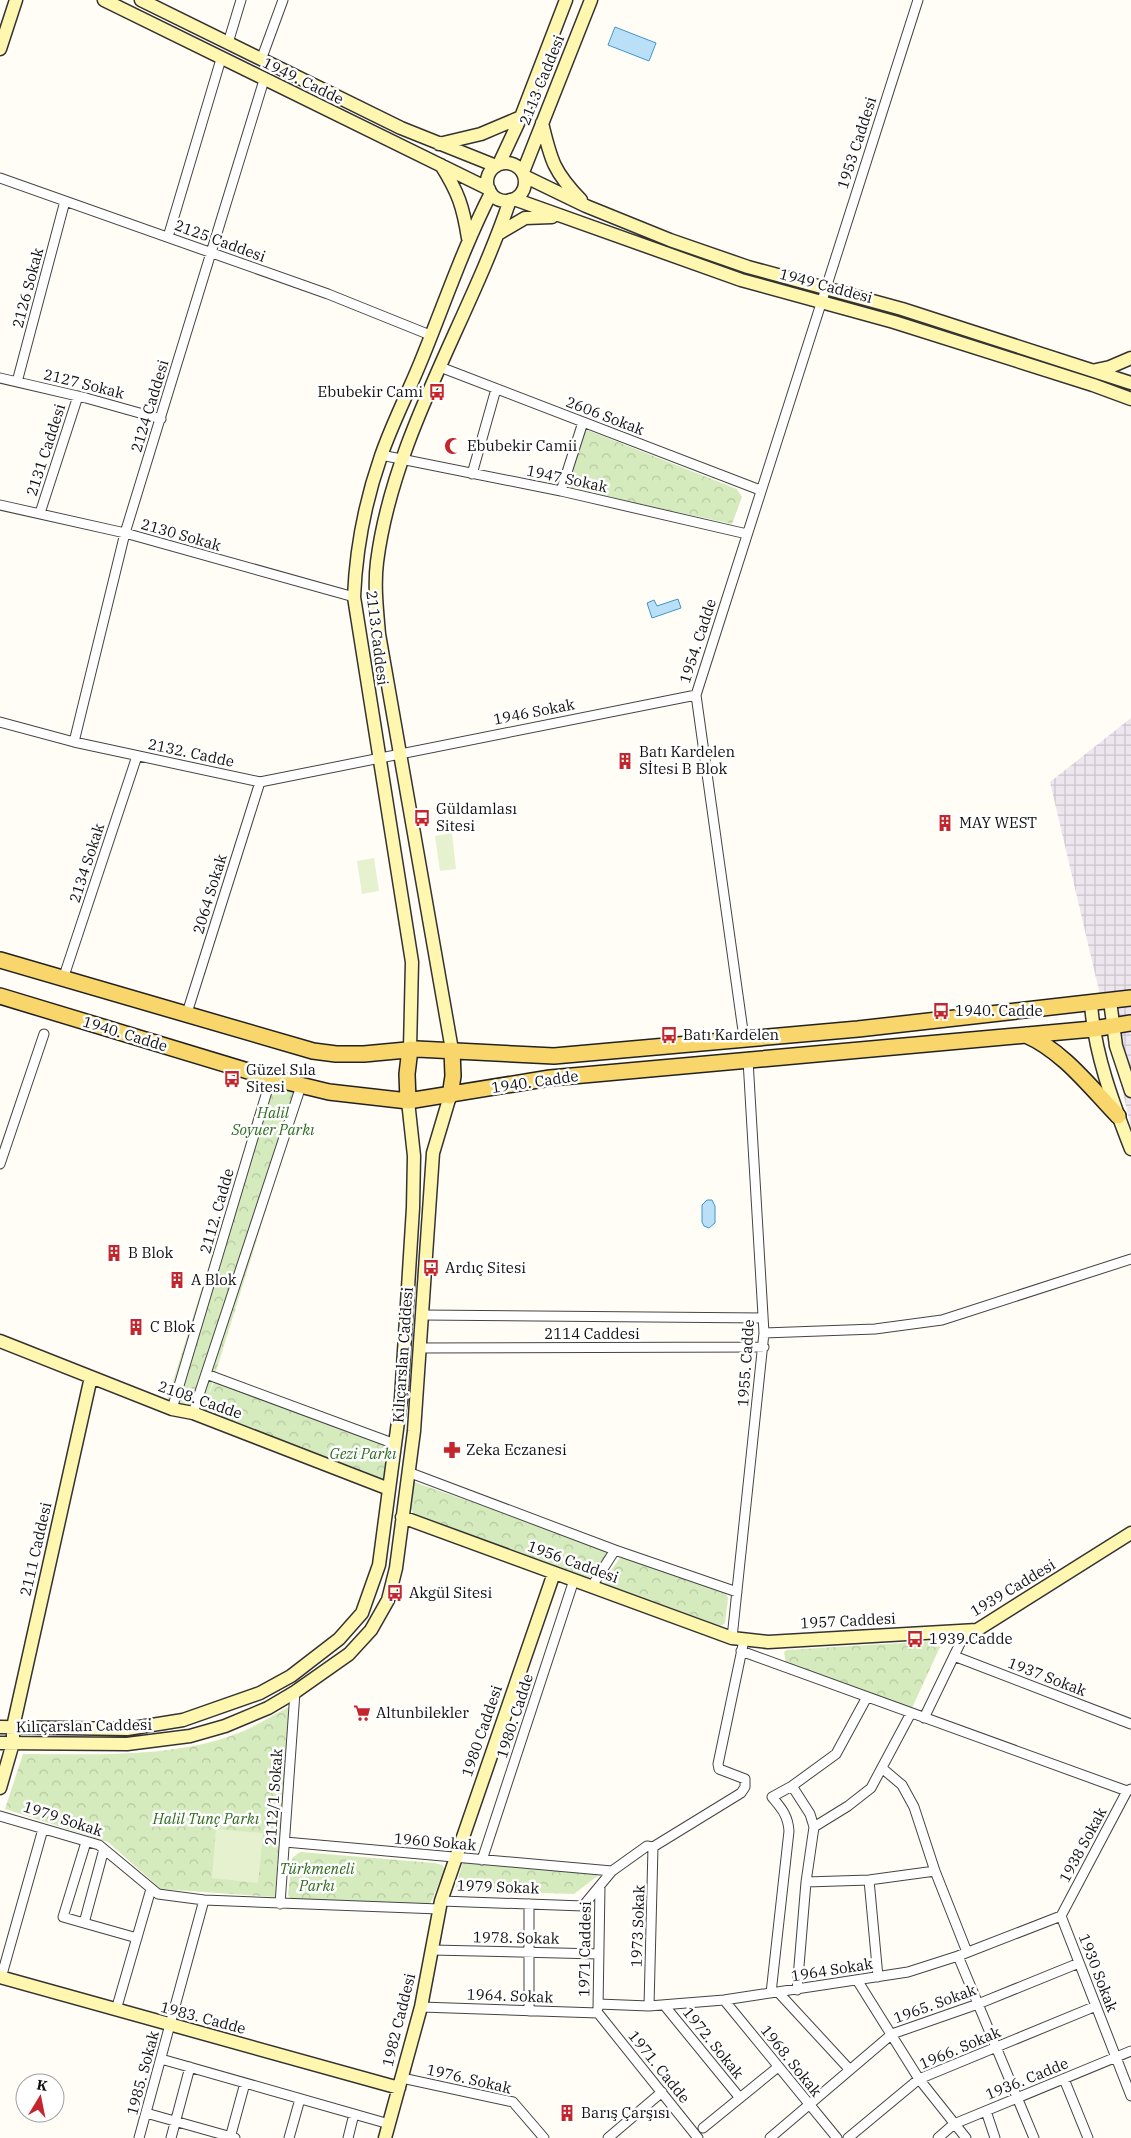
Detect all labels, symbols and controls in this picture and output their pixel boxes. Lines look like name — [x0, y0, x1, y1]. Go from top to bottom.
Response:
street label: 2113 Caddesi — [515, 32, 568, 128]
street label: 1949. Cadde — [260, 53, 347, 108]
street label: 1953 Caddesi — [833, 94, 880, 191]
street label: 2125 Caddesi — [172, 215, 269, 266]
street label: 2126 Sokak — [8, 245, 47, 330]
street label: 1949 Caddesi — [778, 264, 875, 307]
street label: 2124 Caddesi — [126, 357, 173, 454]
street label: 2127 Sokak — [42, 364, 127, 403]
place label: Ebubekir Cami — [318, 382, 423, 401]
bus stop icon: Ebubekir Cami — [427, 382, 447, 402]
street label: 2606 Sokak — [563, 392, 647, 439]
street label: 2131 Caddesi — [22, 401, 69, 498]
mosque icon: Ebubekir Camii — [443, 436, 463, 456]
place label: Ebubekir Camii — [467, 436, 577, 455]
street label: 1947 Sokak — [525, 461, 610, 496]
street label: 2130 Sokak — [139, 514, 224, 555]
street label: 2113 Caddesi — [362, 589, 393, 687]
street label: 1954. Cadde — [675, 596, 720, 685]
street label: 1946 Sokak — [492, 694, 576, 729]
street label: 2132. Cadde — [146, 734, 236, 771]
place label: Batı Kardelen Sİtesi B Blok — [639, 742, 736, 778]
building icon: Batı Kardelen Sİtesi B Blok — [615, 751, 635, 771]
place label: Güldamlası Sitesi — [436, 799, 517, 835]
bus stop icon: Güldamlası Sitesi — [412, 808, 432, 828]
building icon: MAY WEST — [935, 813, 955, 833]
place label: MAY WEST — [959, 813, 1037, 832]
street label: 2134 Sokak — [65, 820, 108, 905]
street label: 2064 Sokak — [188, 851, 231, 936]
bus stop icon: 1940. Cadde — [931, 1001, 951, 1021]
place label: 1940. Cadde — [955, 1001, 1043, 1020]
street label: 1940. Cadde — [81, 1012, 170, 1055]
bus stop icon: Batı Kardelen — [659, 1025, 679, 1045]
place label: Batı Kardelen — [683, 1025, 780, 1044]
place label: Güzel Sıla Sitesi — [246, 1060, 316, 1096]
street label: 1940. Cadde — [490, 1066, 580, 1097]
bus stop icon: Güzel Sıla Sitesi — [222, 1069, 242, 1089]
park label: Halil Soyuer Parkı — [230, 1103, 315, 1139]
street label: 2112. Cadde — [195, 1166, 238, 1256]
building icon: B Blok — [104, 1243, 124, 1263]
place label: B Blok — [128, 1243, 174, 1262]
bus stop icon: Ardıç Sitesi — [421, 1258, 441, 1278]
place label: Ardıç Sitesi — [445, 1258, 526, 1277]
building icon: A Blok — [167, 1270, 187, 1290]
place label: A Blok — [191, 1270, 237, 1289]
street label: Kılıçarslan Caddesi — [388, 1286, 417, 1424]
building icon: C Blok — [126, 1317, 146, 1337]
place label: C Blok — [150, 1317, 195, 1336]
street label: 1955. Cadde — [733, 1319, 758, 1407]
street label: 2114 Caddesi — [544, 1324, 640, 1343]
street label: 2108. Cadde — [156, 1376, 245, 1423]
pharmacy icon: Zeka Eczanesi — [442, 1440, 462, 1460]
place label: Zeka Eczanesi — [466, 1440, 567, 1459]
park label: Gezi Parkı — [329, 1444, 397, 1463]
street label: 2111 Caddesi — [16, 1500, 56, 1598]
street label: 1956 Caddesi — [525, 1536, 622, 1587]
street label: 1939 Caddesi — [967, 1555, 1059, 1620]
bus stop icon: Akgül Sitesi — [385, 1583, 405, 1603]
place label: Akgül Sitesi — [409, 1583, 492, 1602]
street label: 1957 Caddesi — [800, 1608, 896, 1632]
bus stop icon: 1939.Cadde — [905, 1629, 925, 1649]
place label: 1939.Cadde — [929, 1629, 1013, 1648]
street label: 1937 Sokak — [1005, 1653, 1089, 1700]
street label: 1980. Cadde — [492, 1671, 537, 1760]
street label: 1980 Caddesi — [457, 1682, 506, 1779]
supermarket icon: Altunbilekler — [352, 1703, 372, 1723]
place label: Altunbilekler — [376, 1703, 469, 1722]
street label: Kılıçarslan Caddesi — [16, 1715, 152, 1736]
street label: 2112/1 Sokak — [261, 1748, 286, 1846]
street label: 1979 Sokak — [21, 1797, 106, 1840]
street label: 1938 Sokak — [1055, 1804, 1110, 1886]
park label: Halil Tunç Parkı — [152, 1809, 260, 1828]
street label: 1960 Sokak — [393, 1828, 477, 1855]
park label: Türkmeneli Parkı — [279, 1859, 355, 1895]
street label: 1979 Sokak — [456, 1876, 540, 1897]
street label: 1973 Sokak — [627, 1884, 648, 1968]
street label: 1971 Caddesi — [574, 1901, 595, 1997]
street label: 1978. Sokak — [473, 1927, 560, 1948]
street label: 1930 Sokak — [1075, 1931, 1122, 2015]
street label: 1964 Sokak — [790, 1954, 874, 1985]
street label: 1982 Caddesi — [378, 1971, 419, 2069]
street label: 1965. Sokak — [891, 1980, 979, 2027]
street label: 1964. Sokak — [466, 1984, 554, 2007]
street label: 1983. Cadde — [158, 1997, 248, 2038]
street label: 1972. Sokak — [679, 2003, 748, 2082]
street label: 1968. Sokak — [757, 2021, 826, 2100]
street label: 1966. Sokak — [916, 2022, 1004, 2073]
street label: 1971. Cadde — [624, 2027, 694, 2107]
street label: 1985. Sokak — [122, 2028, 163, 2117]
street label: 1936. Cadde — [983, 2053, 1071, 2104]
street label: 1976. Sokak — [425, 2060, 514, 2098]
north arrow — [15, 2073, 65, 2123]
text: K — [35, 2075, 49, 2095]
building icon: Barış Çarşısı — [557, 2103, 577, 2123]
place label: Barış Çarşısı — [581, 2103, 670, 2122]

